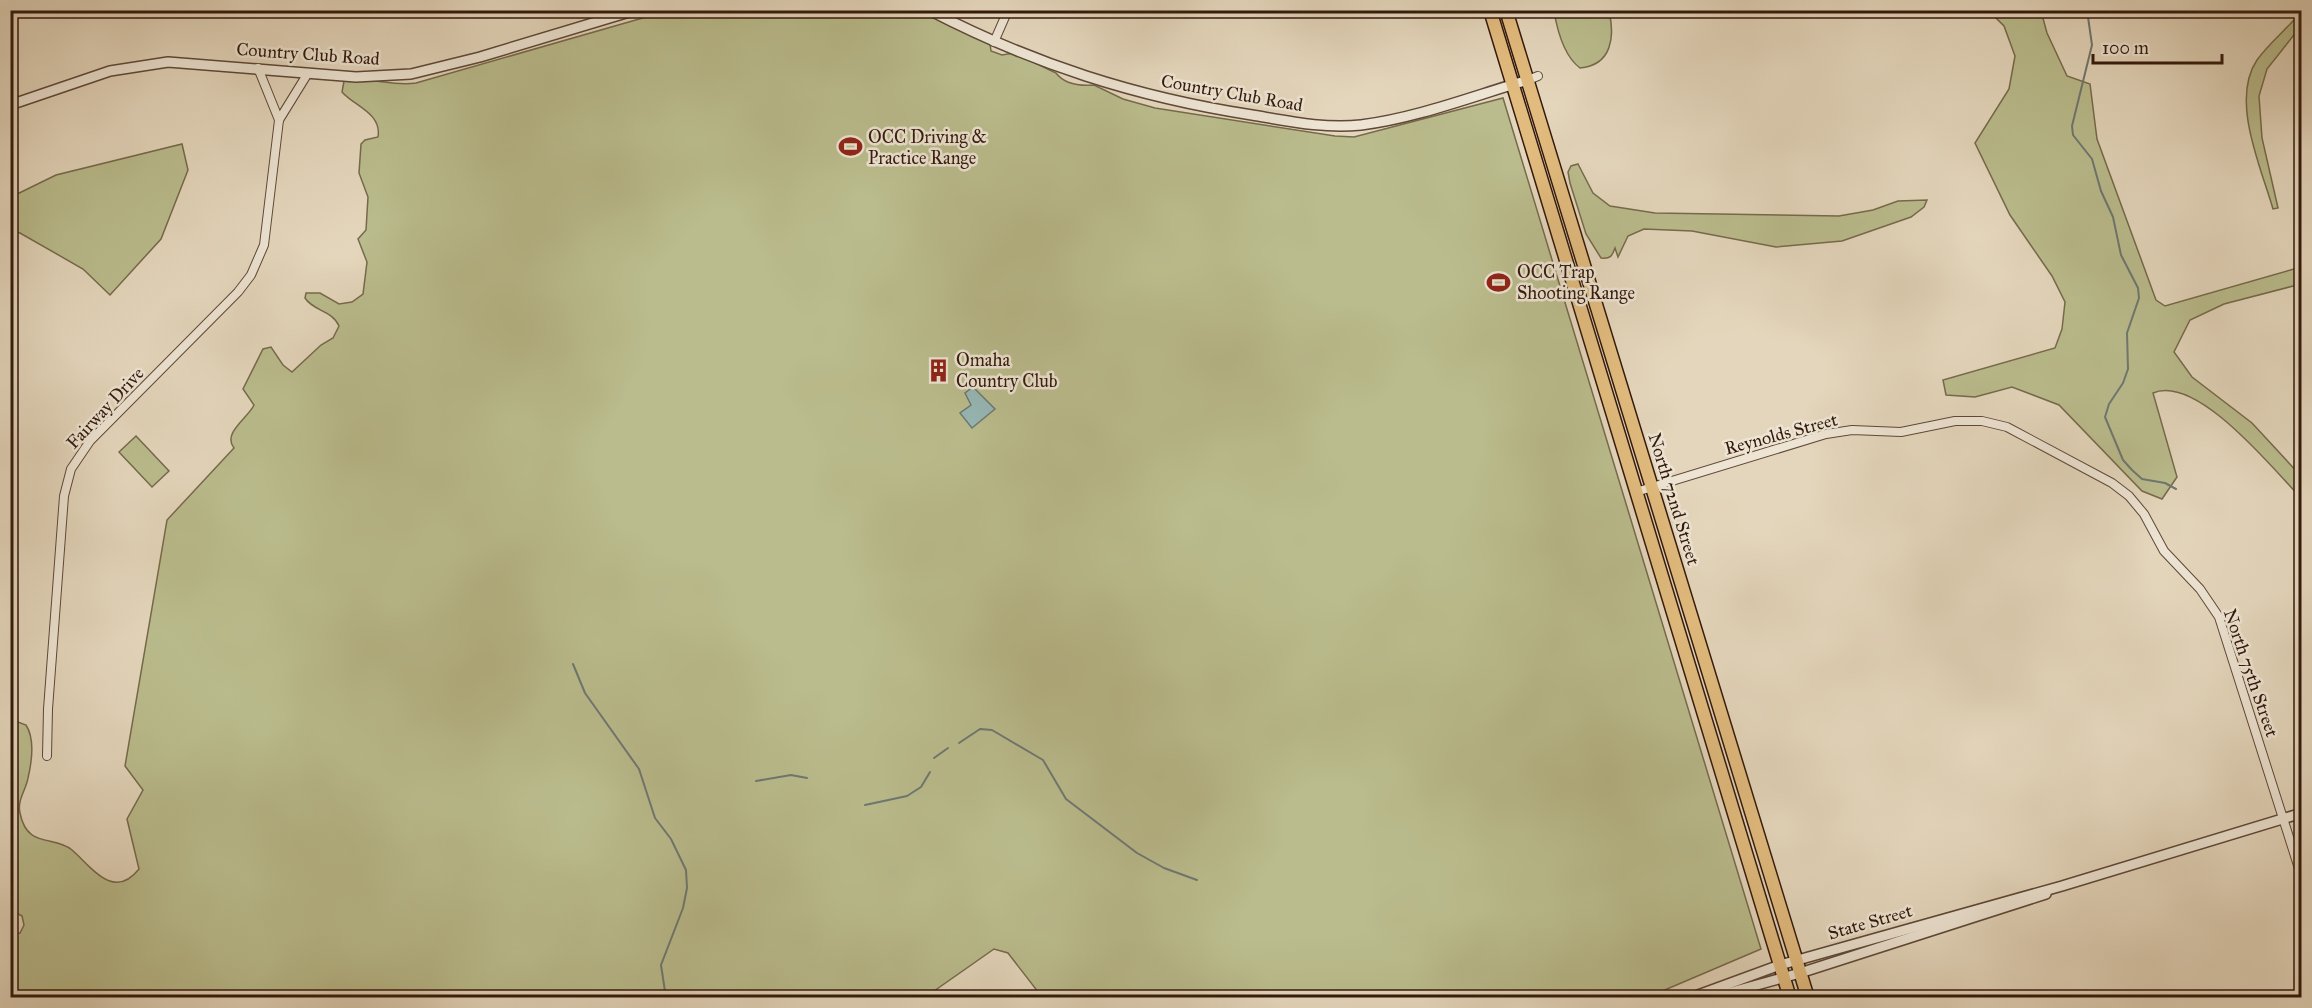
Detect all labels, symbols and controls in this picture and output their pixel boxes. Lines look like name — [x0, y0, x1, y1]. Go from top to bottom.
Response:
scale bar — [2093, 27, 2222, 65]
text: 100 m — [2102, 37, 2149, 59]
street label: Country Club Road — [236, 38, 380, 70]
street label: Country Club Road — [1159, 70, 1305, 116]
place label: OCC Driving & Practice Range — [868, 126, 987, 170]
sports icon: OCC Driving & Practice Range — [837, 134, 863, 160]
place label: OCC Trap Shooting Range — [1517, 261, 1635, 305]
sports icon: OCC Trap Shooting Range — [1486, 269, 1512, 295]
place label: Omaha Country Club — [956, 349, 1058, 392]
building icon: Omaha Country Club — [925, 357, 951, 383]
street label: Fairway Drive — [62, 363, 148, 453]
street label: Reynolds Street — [1722, 408, 1841, 460]
street label: North 72nd Street — [1643, 430, 1705, 568]
street label: North 75th Street — [2219, 606, 2283, 741]
street label: State Street — [1825, 899, 1915, 945]

